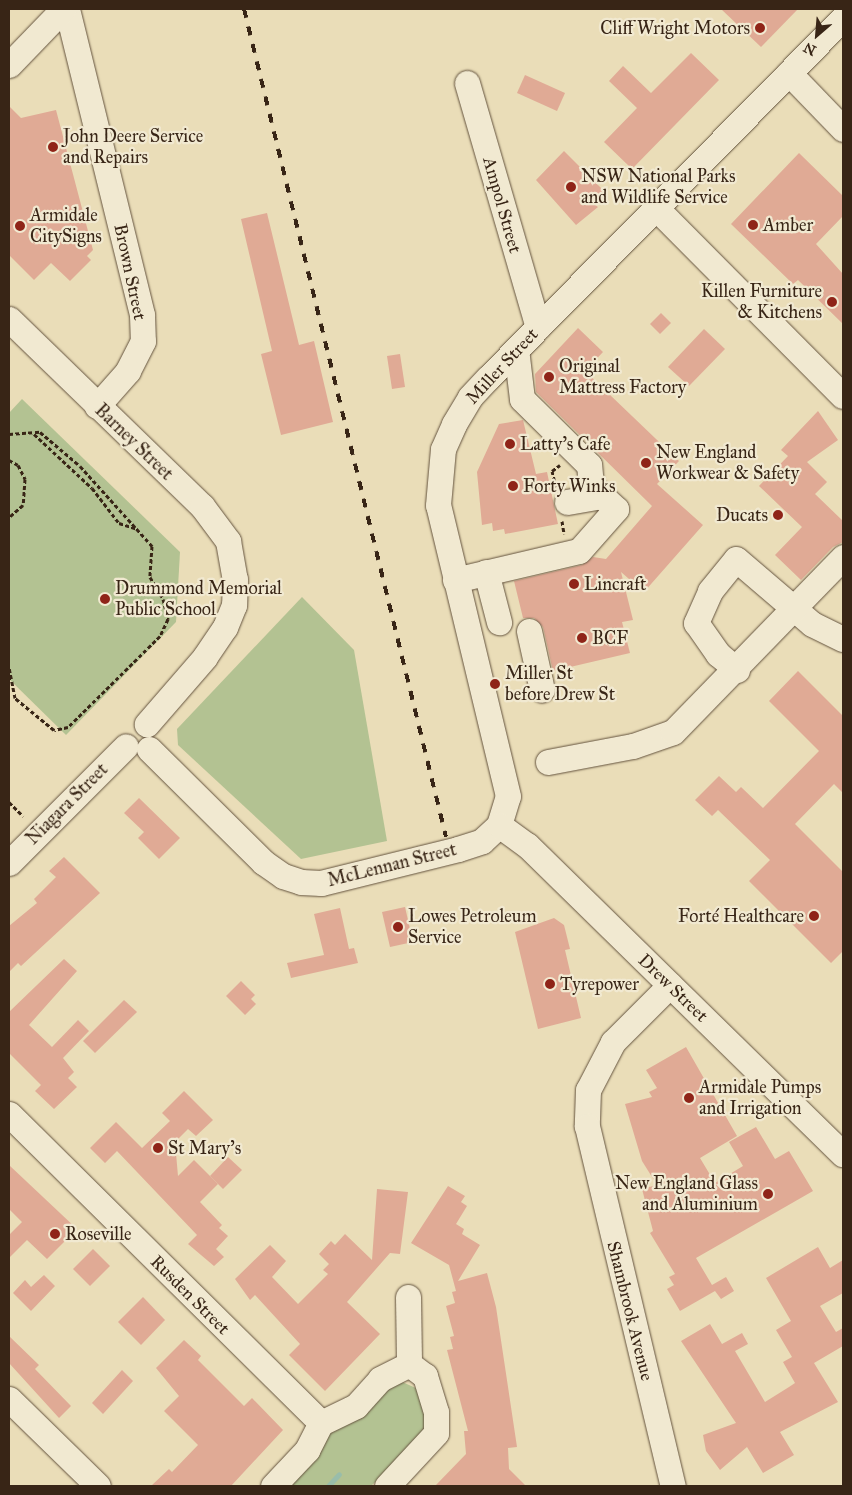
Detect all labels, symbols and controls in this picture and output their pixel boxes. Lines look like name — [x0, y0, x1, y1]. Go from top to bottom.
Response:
north arrow — [792, 10, 842, 60]
place label: Cliff Wright Motors — [600, 17, 750, 39]
marker: Cliff Wright Motors — [754, 22, 766, 34]
text: N — [801, 39, 819, 59]
place label: John Deere Service and Repairs — [63, 126, 203, 168]
marker: John Deere Service and Repairs — [47, 141, 59, 153]
street label: Ampol Street — [478, 155, 526, 255]
place label: NSW National Parks and Wildlife Service — [581, 166, 736, 208]
marker: NSW National Parks and Wildlife Service — [565, 181, 577, 193]
place label: Armidale CitySigns — [30, 205, 102, 248]
place label: Amber — [763, 214, 813, 236]
marker: Amber — [747, 219, 759, 231]
marker: Armidale CitySigns — [14, 220, 26, 232]
street label: Brown Street — [109, 222, 151, 322]
place label: Killen Furniture & Kitchens — [701, 281, 822, 324]
marker: Killen Furniture & Kitchens — [826, 296, 838, 308]
street label: Miller Street — [461, 324, 543, 408]
place label: Original Mattress Factory — [559, 356, 686, 398]
marker: Original Mattress Factory — [543, 371, 555, 383]
street label: Barney Street — [90, 399, 178, 485]
place label: Latty's Cafe — [520, 433, 611, 455]
marker: Latty's Cafe — [504, 438, 516, 450]
place label: New England Workwear & Safety — [656, 442, 799, 484]
marker: New England Workwear & Safety — [640, 457, 652, 469]
place label: Forty Winks — [523, 475, 616, 497]
marker: Forty Winks — [507, 480, 519, 492]
place label: Ducats — [716, 504, 768, 526]
marker: Ducats — [772, 509, 784, 521]
place label: Lincraft — [584, 573, 646, 595]
place label: Drummond Memorial Public School — [115, 578, 282, 620]
marker: Lincraft — [568, 578, 580, 590]
marker: Drummond Memorial Public School — [99, 593, 111, 605]
place label: BCF — [592, 627, 628, 649]
marker: BCF — [576, 632, 588, 644]
place label: Miller St before Drew St — [505, 663, 615, 706]
marker: Miller St before Drew St — [489, 678, 501, 690]
street label: Niagara Street — [22, 759, 112, 849]
street label: McLennan Street — [325, 839, 459, 891]
place label: Forté Healthcare — [678, 905, 804, 927]
place label: Lowes Petroleum Service — [408, 906, 537, 949]
marker: Forté Healthcare — [808, 910, 820, 922]
marker: Lowes Petroleum Service — [392, 921, 404, 933]
street label: Drew Street — [634, 949, 712, 1027]
place label: Tyrepower — [560, 973, 639, 995]
marker: Tyrepower — [544, 978, 556, 990]
place label: Armidale Pumps and Irrigation — [699, 1077, 821, 1120]
marker: Armidale Pumps and Irrigation — [683, 1092, 695, 1104]
place label: St Mary's — [168, 1137, 241, 1159]
marker: St Mary's — [152, 1142, 164, 1154]
place label: New England Glass and Aluminium — [615, 1173, 758, 1216]
marker: New England Glass and Aluminium — [762, 1188, 774, 1200]
place label: Roseville — [65, 1223, 132, 1245]
marker: Roseville — [49, 1228, 61, 1240]
street label: Shambrook Avenue — [602, 1239, 658, 1383]
street label: Rusden Street — [146, 1251, 234, 1339]

